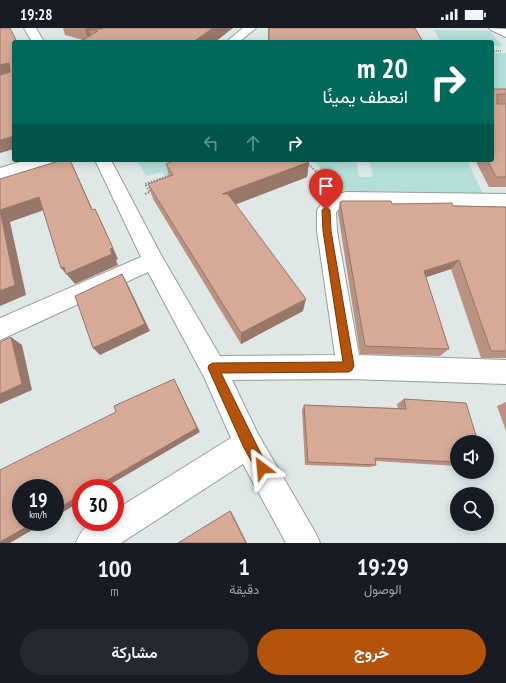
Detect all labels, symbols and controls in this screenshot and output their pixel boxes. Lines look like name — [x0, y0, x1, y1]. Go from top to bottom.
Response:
text: 19:28 — [20, 5, 52, 24]
text: 20 m — [357, 49, 408, 86]
icon: right — [422, 56, 474, 108]
text: انعطف يمينًا — [322, 85, 408, 108]
icon: left — [200, 132, 222, 154]
icon: ahead — [242, 132, 264, 154]
icon: right — [284, 132, 306, 154]
pin — [309, 169, 343, 210]
icon: arrive — [315, 175, 337, 197]
map controls — [450, 435, 494, 531]
button: sound — [450, 435, 494, 479]
position arrow — [241, 447, 283, 489]
speed limit sign: 30 — [72, 479, 124, 531]
text: 19 — [28, 487, 48, 513]
button: search — [450, 487, 494, 531]
text: km/h — [29, 508, 47, 521]
text: 1 — [239, 551, 250, 582]
text: 19:29 — [357, 551, 409, 582]
text: 100 — [97, 553, 132, 584]
text: دقيقة — [229, 581, 259, 598]
text: الوصول — [364, 581, 401, 598]
text: m — [110, 583, 119, 600]
button: مشاركة — [20, 629, 249, 675]
button: خروج — [257, 629, 486, 675]

